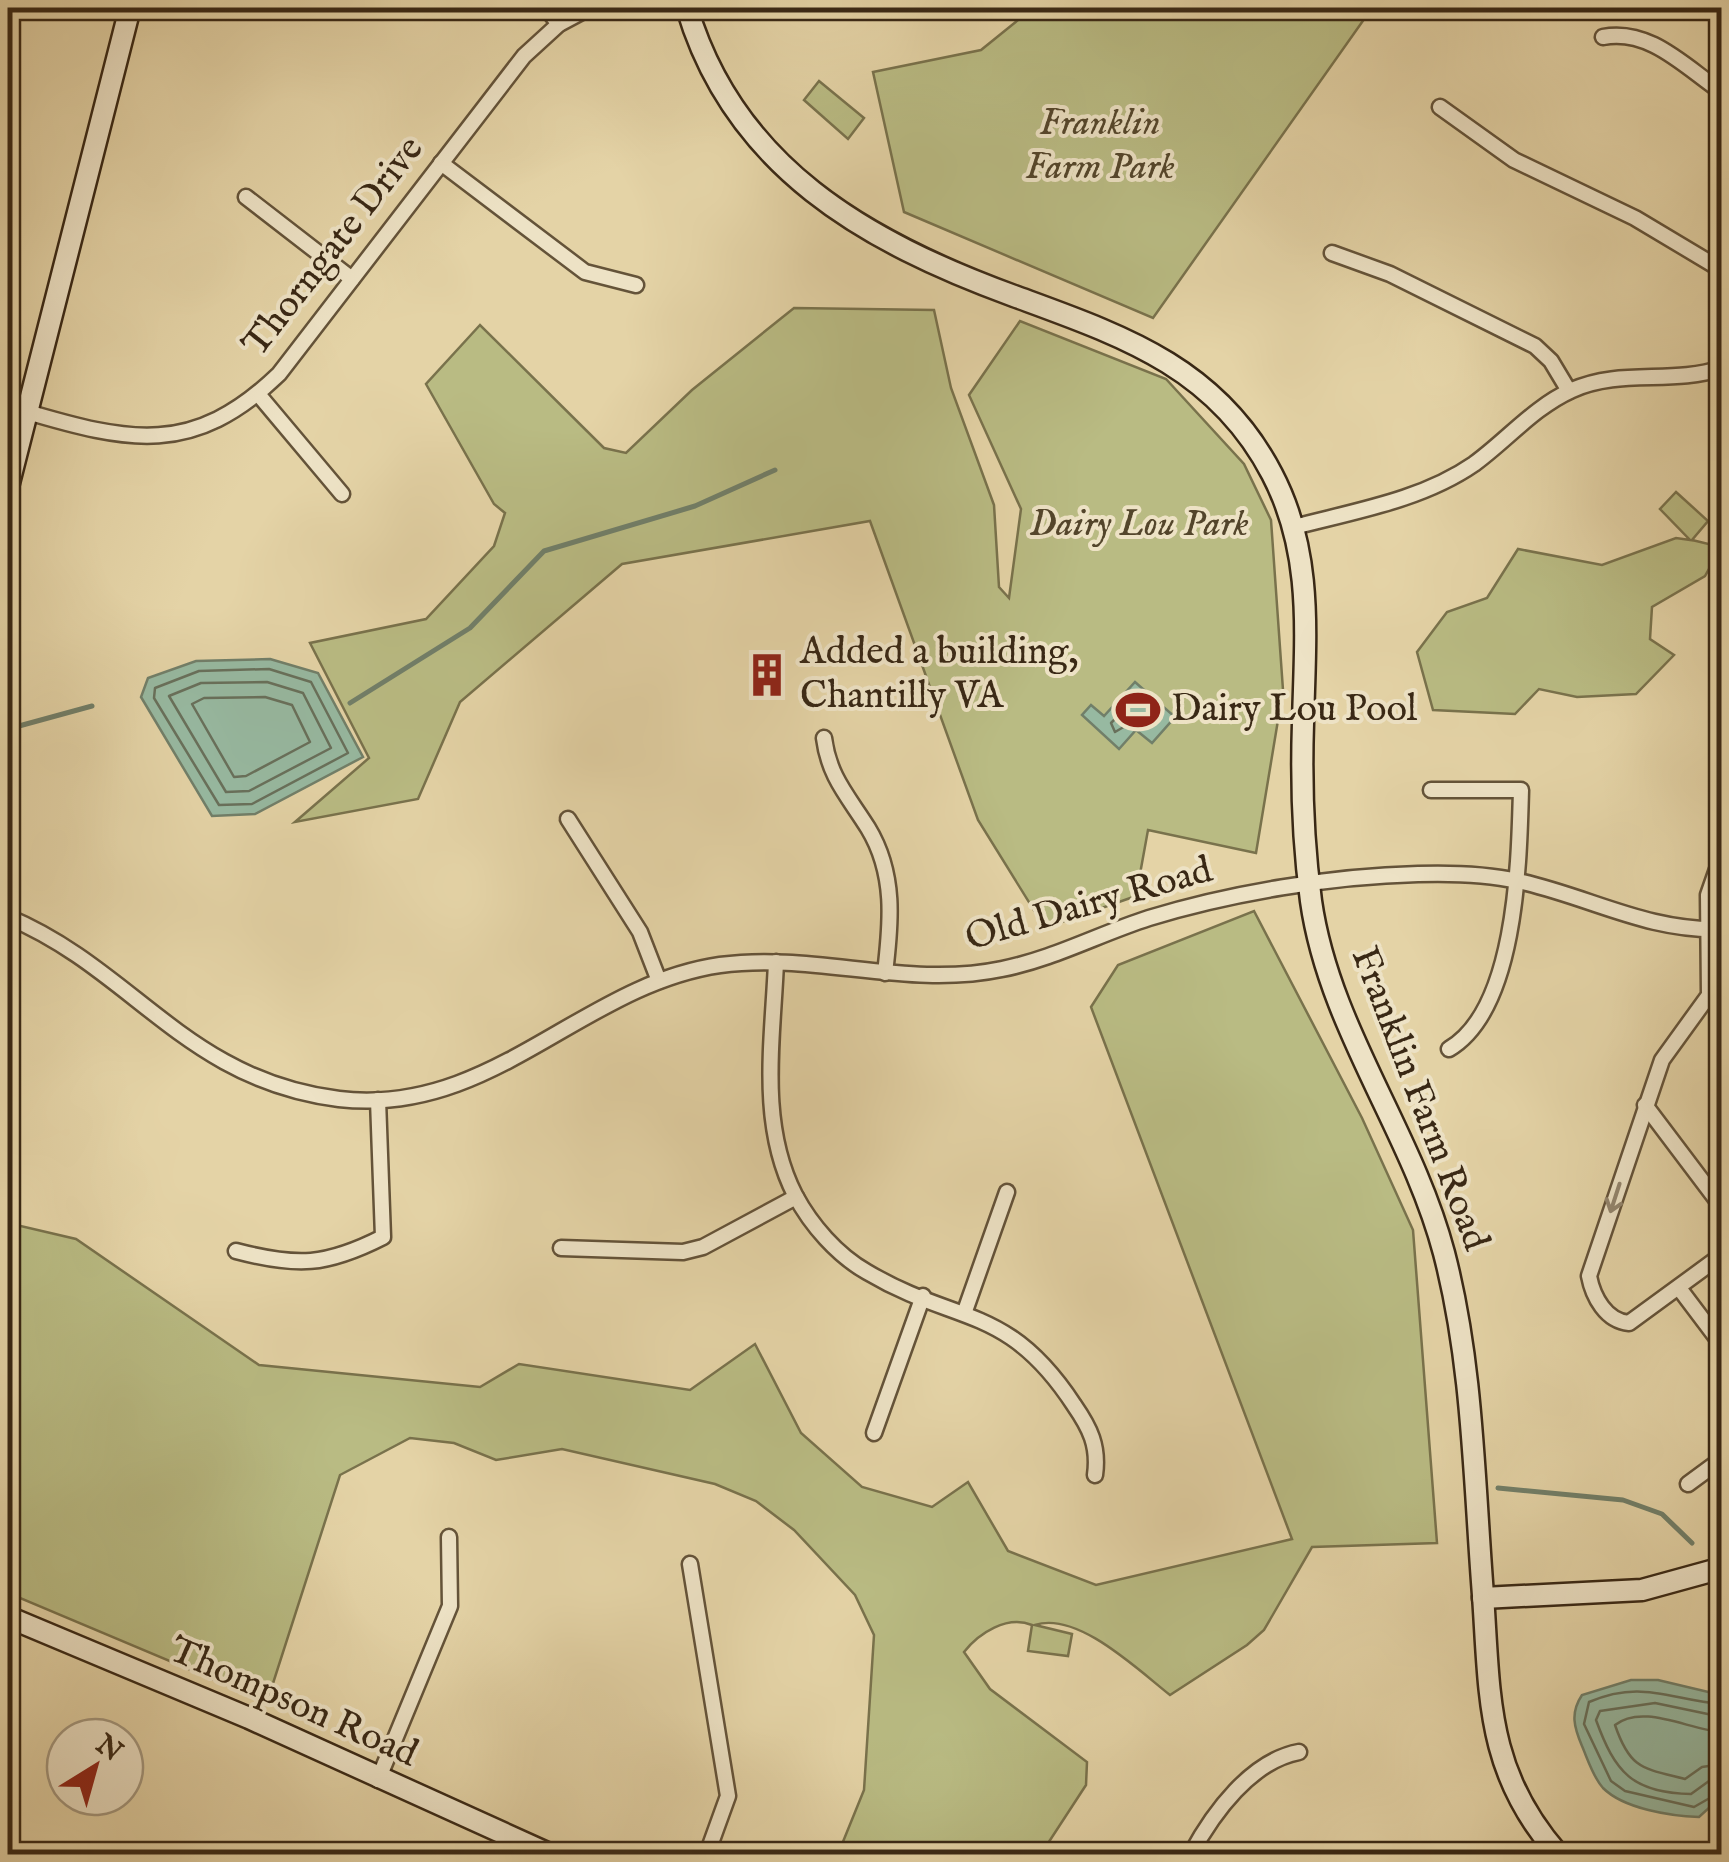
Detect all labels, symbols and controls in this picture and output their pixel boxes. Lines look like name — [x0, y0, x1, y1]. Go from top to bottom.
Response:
park label: Franklin Farm Park — [1025, 100, 1175, 192]
street label: Thorngate Drive — [233, 127, 435, 367]
park label: Dairy Lou Park — [1029, 501, 1249, 549]
place label: Added a building, Chantilly VA — [799, 629, 1078, 721]
building icon: Added a building, Chantilly VA — [743, 651, 791, 699]
sports icon: Dairy Lou Pool — [1114, 686, 1162, 734]
place label: Dairy Lou Pool — [1171, 686, 1418, 734]
street label: Old Dairy Road — [960, 847, 1219, 963]
street label: Franklin Farm Road — [1339, 940, 1499, 1258]
one-way arrow — [1604, 1181, 1622, 1213]
street label: Thompson Road — [162, 1627, 425, 1779]
north arrow — [45, 1717, 145, 1817]
text: N — [88, 1727, 129, 1770]

